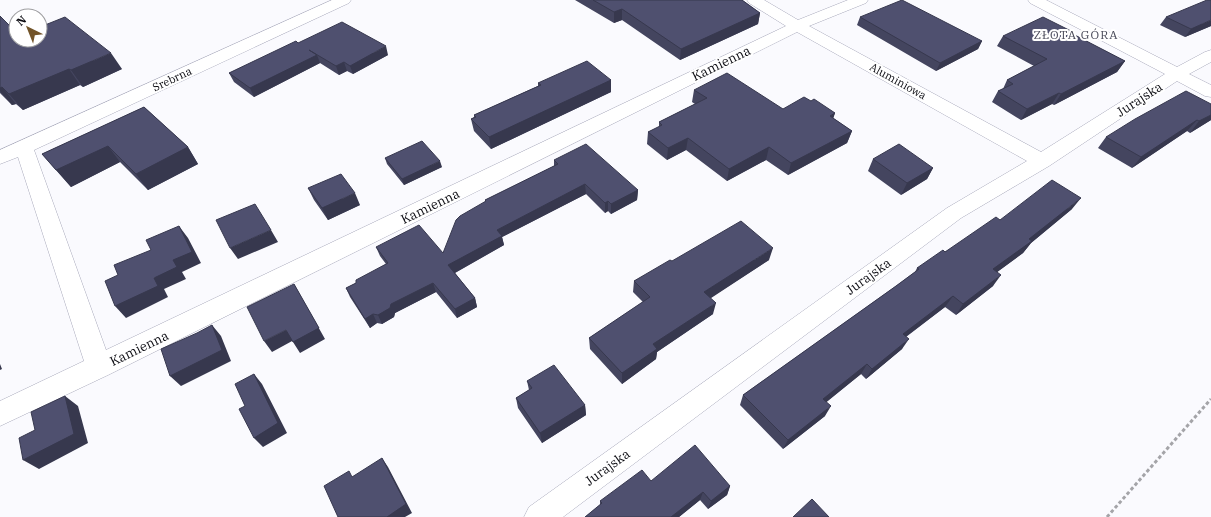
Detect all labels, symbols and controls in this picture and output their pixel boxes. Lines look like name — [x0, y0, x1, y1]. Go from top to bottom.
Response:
north arrow — [8, 8, 48, 48]
text: N — [13, 12, 29, 29]
district label: ZŁOTA GÓRA — [1033, 27, 1119, 42]
street label: Kamienna — [689, 42, 753, 85]
street label: Aluminiowa — [867, 60, 929, 102]
street label: Srebrna — [150, 64, 194, 94]
street label: Jurajska — [1113, 78, 1166, 121]
street label: Kamienna — [398, 185, 462, 228]
street label: Jurajska — [842, 254, 894, 298]
street label: Kamienna — [107, 327, 171, 370]
street label: Jurajska — [581, 445, 633, 489]

